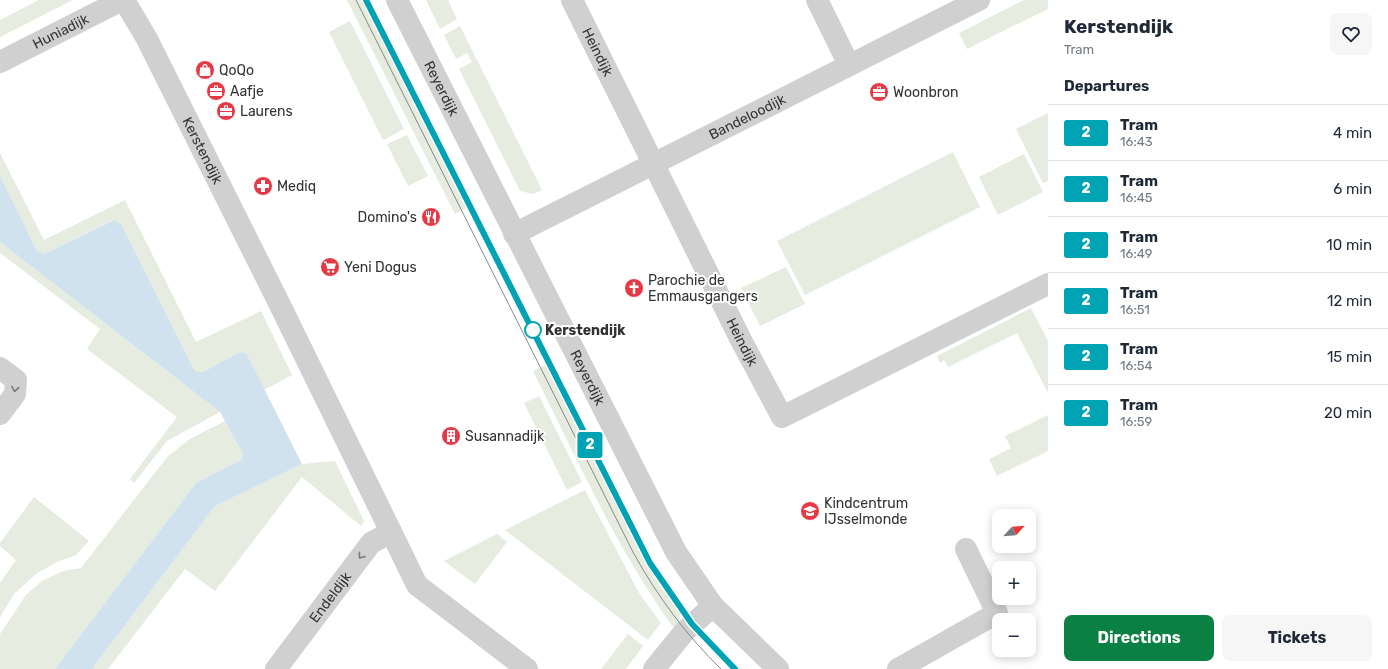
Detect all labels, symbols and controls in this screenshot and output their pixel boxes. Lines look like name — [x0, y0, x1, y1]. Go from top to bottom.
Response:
street label: Huniadijk — [30, 10, 92, 53]
button: heart — [1330, 13, 1372, 55]
text: Kerstendijk — [1064, 15, 1173, 38]
street label: Heindijk — [578, 25, 617, 80]
text: Tram — [1064, 42, 1094, 57]
street label: Reyerdijk — [420, 58, 463, 120]
shop icon: QoQo — [194, 59, 216, 81]
place label: QoQo — [219, 62, 254, 79]
text: Departures — [1064, 77, 1149, 95]
office icon: Aafje — [205, 80, 227, 102]
office icon: Woonbron — [868, 81, 890, 103]
place label: Aafje — [230, 83, 264, 100]
place label: Woonbron — [893, 84, 959, 101]
street label: Bandeloodijk — [706, 90, 789, 144]
office icon: Laurens — [215, 100, 237, 122]
place label: Laurens — [240, 103, 293, 120]
street label: Kerstendijk — [178, 114, 227, 188]
text: Tram — [1120, 116, 1158, 134]
text: 2 — [1081, 124, 1091, 141]
text: 4 min — [1333, 124, 1372, 142]
text: 16:43 — [1120, 134, 1153, 149]
text: Tram — [1120, 172, 1158, 190]
pharmacy icon: Mediq — [252, 175, 274, 197]
place label: Mediq — [277, 178, 316, 195]
text: 2 — [1081, 180, 1091, 197]
text: 6 min — [1333, 180, 1372, 198]
text: 16:45 — [1120, 190, 1153, 205]
restaurant icon: Domino's — [420, 206, 442, 228]
place label: Domino's — [357, 209, 417, 226]
text: Tram — [1120, 228, 1158, 246]
text: 2 — [1081, 236, 1091, 253]
text: 10 min — [1326, 236, 1372, 254]
text: 16:49 — [1120, 246, 1152, 261]
supermarket icon: Yeni Dogus — [319, 256, 341, 278]
place label: Yeni Dogus — [344, 259, 417, 276]
place label: Parochie de Emmausgangers — [648, 272, 758, 305]
church icon: Parochie de Emmausgangers — [623, 277, 645, 299]
text: Tram — [1120, 284, 1158, 302]
text: 2 — [1081, 292, 1091, 309]
text: 12 min — [1327, 292, 1372, 310]
text: 16:51 — [1120, 302, 1150, 317]
street label: Heindijk — [722, 315, 762, 370]
marker: Kerstendijk — [524, 321, 542, 339]
place label: Kerstendijk — [545, 322, 626, 339]
text: Tram — [1120, 340, 1158, 358]
street label: Reyerdijk — [566, 347, 609, 409]
text: 2 — [1081, 348, 1091, 365]
text: 15 min — [1327, 348, 1372, 366]
text: 16:54 — [1120, 358, 1153, 373]
one-way arrow — [11, 386, 20, 392]
text: Tram — [1120, 396, 1158, 414]
text: 2 — [1081, 404, 1091, 421]
text: 20 min — [1324, 404, 1372, 422]
text: 16:59 — [1120, 414, 1152, 429]
building icon: Susannadijk — [440, 425, 462, 447]
place label: Susannadijk — [465, 428, 545, 445]
line badge: 2 — [577, 432, 603, 458]
text: 2 — [585, 436, 595, 453]
place label: Kindcentrum IJsselmonde — [824, 495, 908, 528]
school or university icon: Kindcentrum IJsselmonde — [799, 500, 821, 522]
north arrow — [992, 509, 1036, 553]
map controls — [992, 509, 1036, 657]
one-way arrow — [359, 551, 366, 558]
button: + — [992, 561, 1036, 605]
street label: Endeldijk — [306, 568, 356, 626]
button: − — [992, 613, 1036, 657]
button: Directions — [1064, 615, 1214, 661]
button: Tickets — [1222, 615, 1372, 661]

